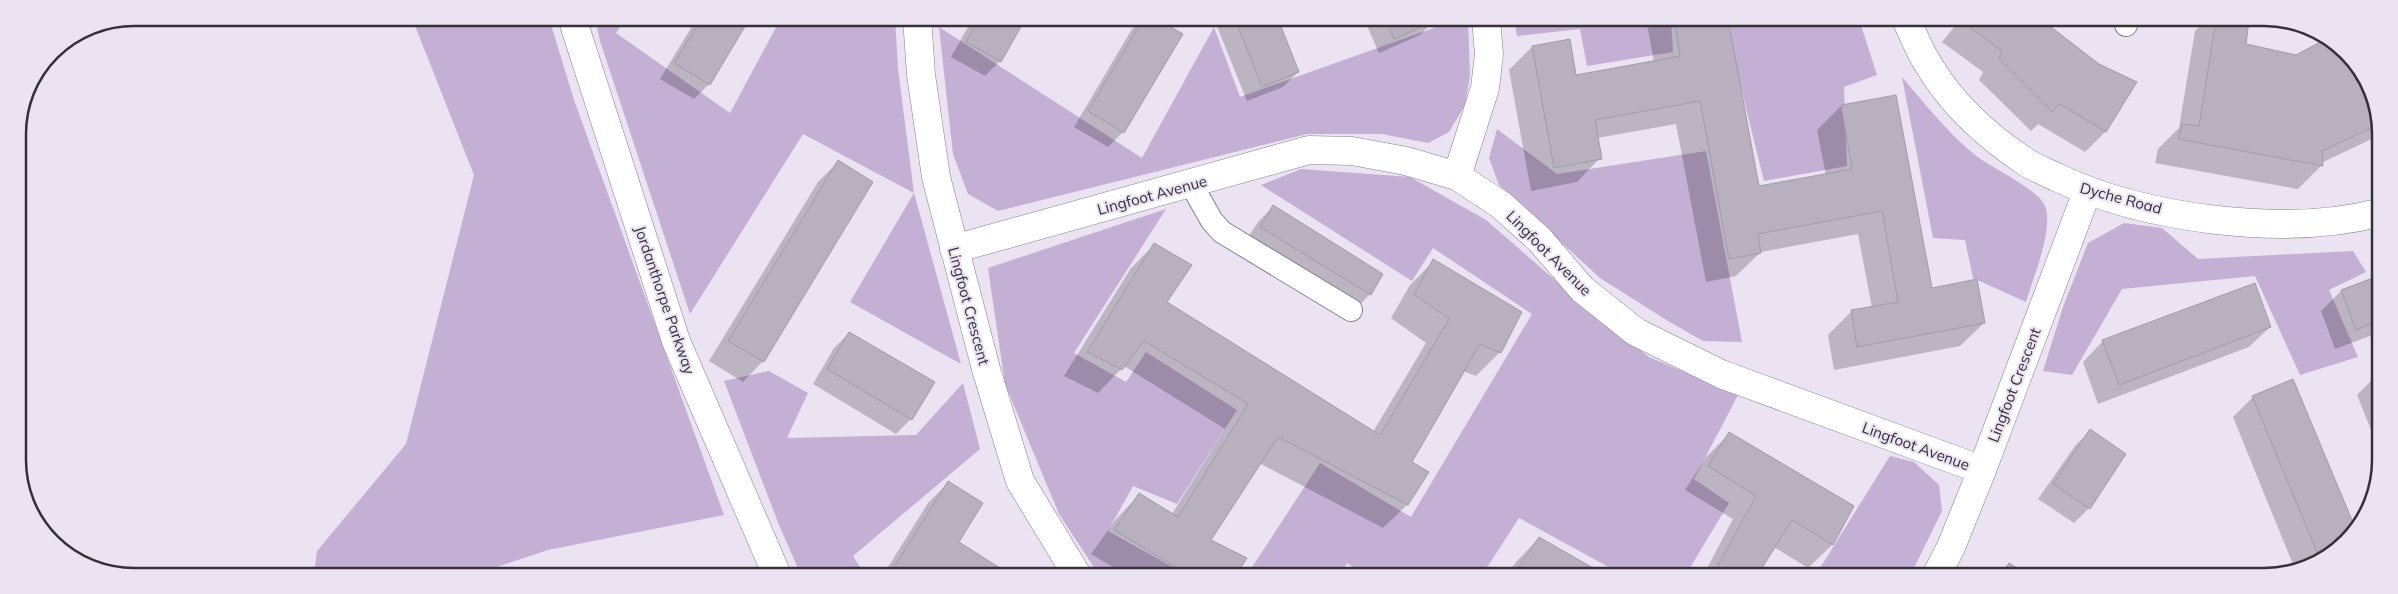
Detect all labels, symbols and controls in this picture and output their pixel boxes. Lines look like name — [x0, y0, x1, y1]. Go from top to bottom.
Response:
street label: Lingfoot Avenue — [1095, 171, 1209, 219]
street label: Dyche Road — [2078, 178, 2164, 218]
street label: Lingfoot Avenue — [1502, 206, 1596, 300]
street label: Jordanthorpe Parkway — [631, 223, 699, 377]
street label: Lingfoot Crescent — [944, 245, 994, 367]
street label: Lingfoot Crescent — [1983, 325, 2045, 445]
street label: Lingfoot Avenue — [1860, 418, 1972, 474]

